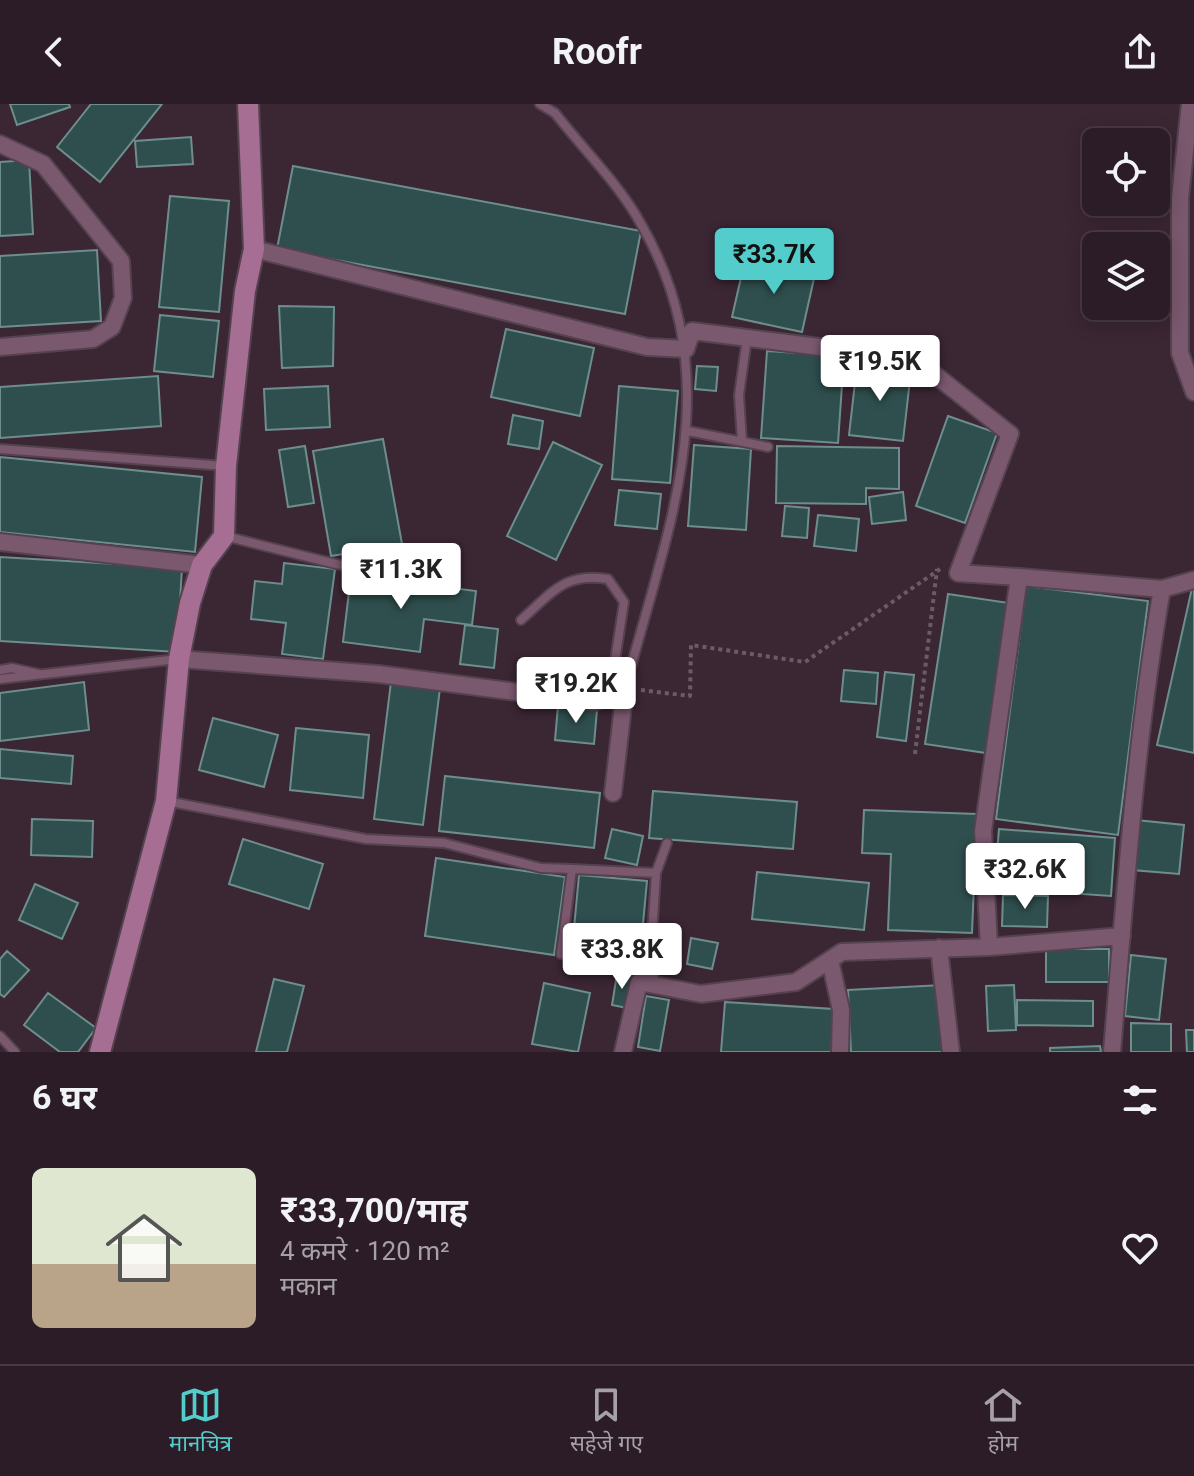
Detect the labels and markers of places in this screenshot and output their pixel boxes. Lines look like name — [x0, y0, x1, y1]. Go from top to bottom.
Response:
pin: ₹33.7K — [709, 228, 839, 296]
pin: ₹19.5K — [815, 335, 945, 403]
pin: ₹11.3K — [336, 543, 466, 611]
pin: ₹19.2K — [511, 657, 641, 725]
pin: ₹32.6K — [960, 843, 1090, 911]
pin: ₹33.8K — [557, 923, 687, 991]

